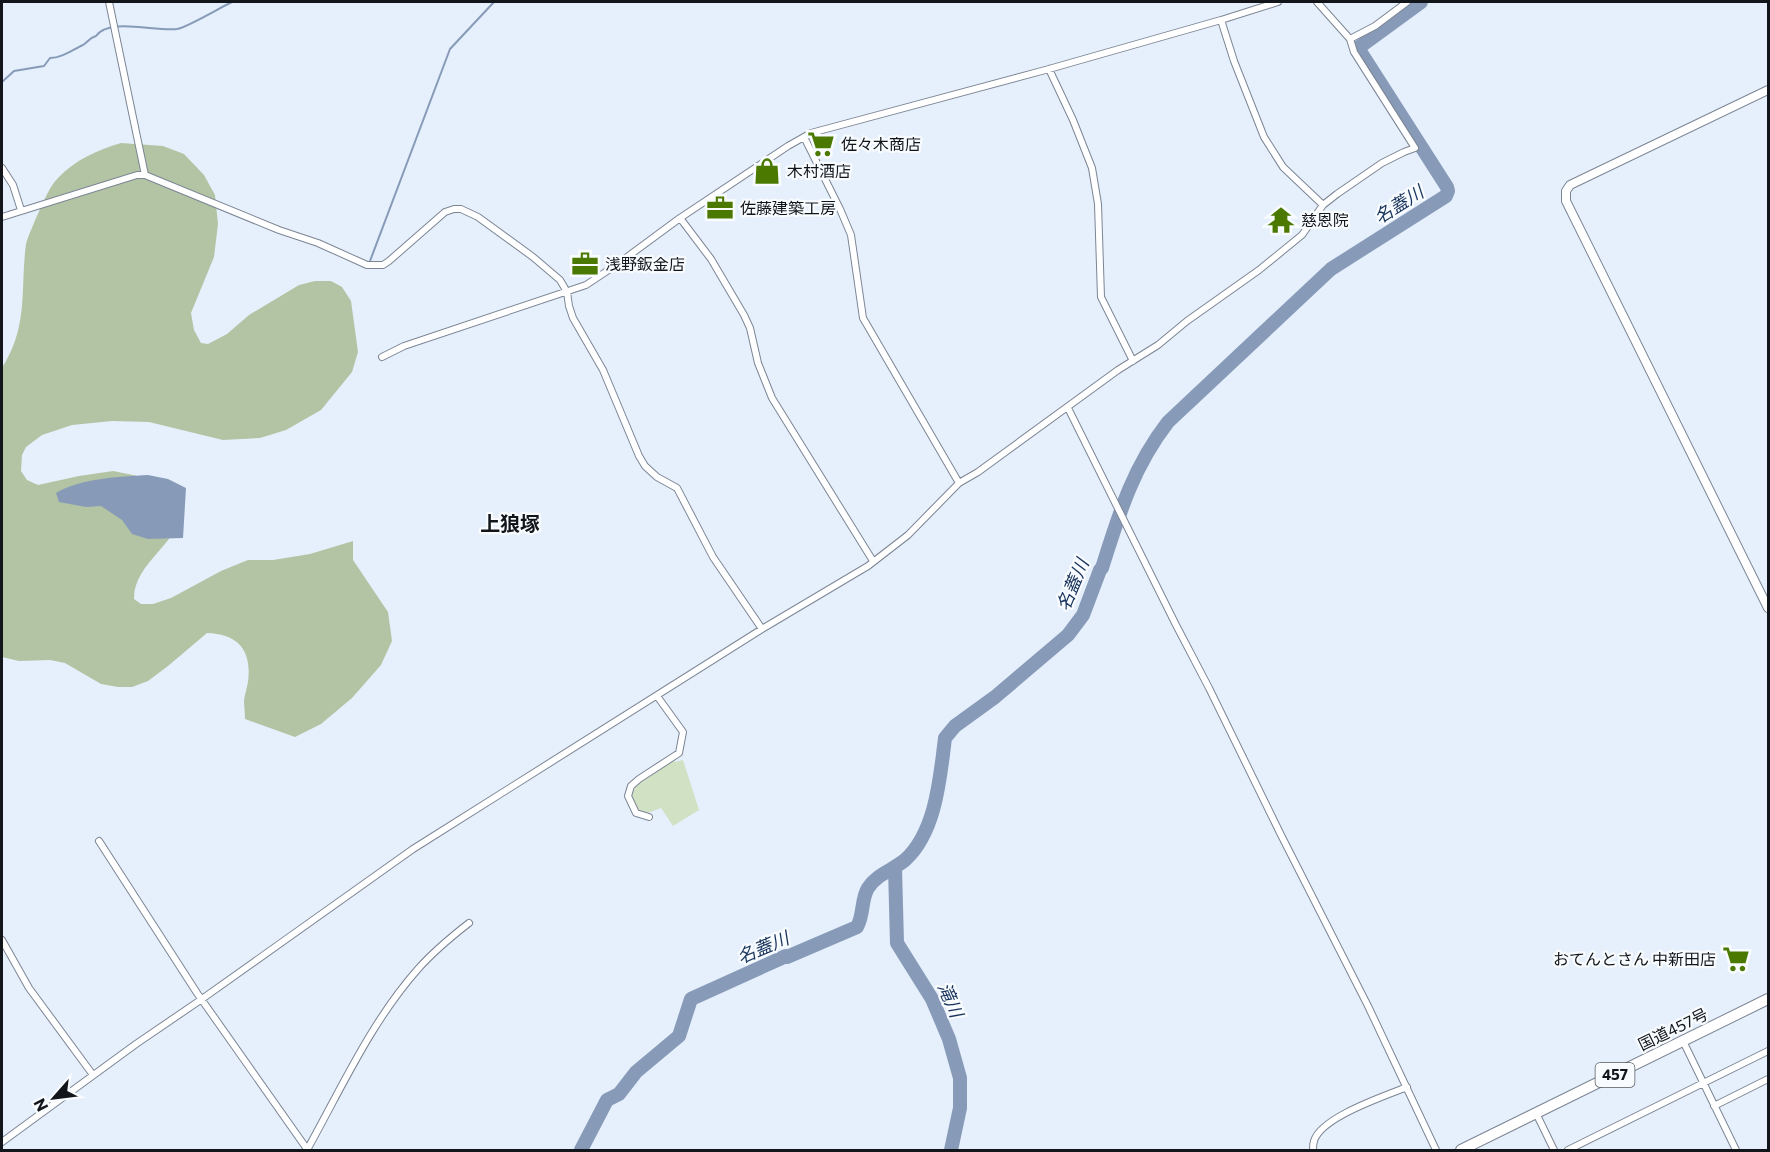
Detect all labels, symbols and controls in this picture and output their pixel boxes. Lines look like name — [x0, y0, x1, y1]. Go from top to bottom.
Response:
supermarket icon: 佐々木商店 — [806, 129, 836, 159]
place label: 佐々木商店 — [841, 134, 921, 153]
shop icon: 木村酒店 — [752, 156, 782, 186]
place label: 木村酒店 — [787, 161, 851, 180]
water label: 名蓋川 — [1370, 179, 1429, 228]
office icon: 佐藤建築工房 — [705, 193, 735, 223]
place label: 佐藤建築工房 — [740, 198, 836, 217]
temple icon: 慈恩院 — [1266, 205, 1296, 235]
place label: 慈恩院 — [1301, 210, 1349, 229]
office icon: 浅野鈑金店 — [570, 249, 600, 279]
place label: 浅野鈑金店 — [605, 254, 685, 273]
district label: 上狼塚 — [480, 511, 540, 535]
water label: 名蓋川 — [1051, 554, 1094, 614]
water label: 名蓋川 — [733, 926, 794, 968]
supermarket icon: おてんとさん 中新田店 — [1721, 944, 1751, 974]
place label: おてんとさん 中新田店 — [1553, 949, 1716, 968]
water label: 滝川 — [934, 979, 969, 1022]
street label: 国道457号 — [1635, 1004, 1711, 1054]
road number: 457 — [1596, 1063, 1634, 1087]
north arrow — [24, 1068, 84, 1128]
text: N — [29, 1096, 52, 1115]

